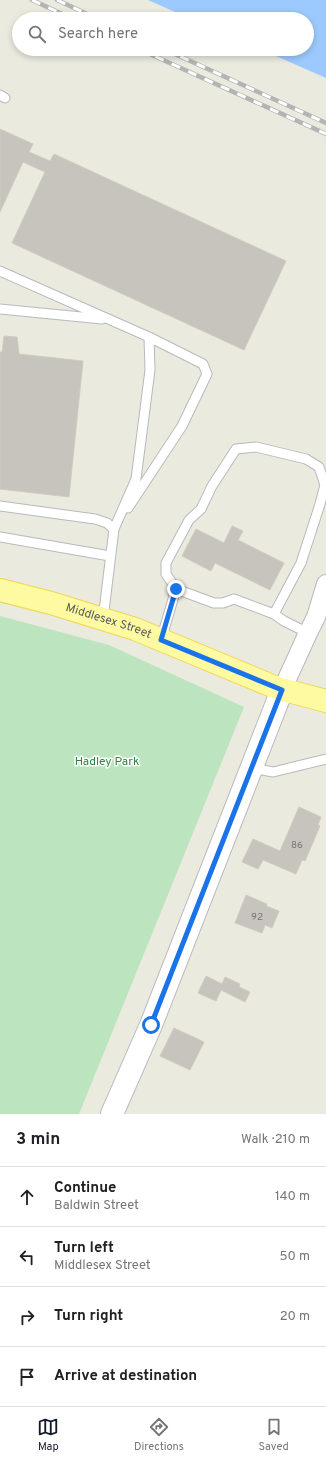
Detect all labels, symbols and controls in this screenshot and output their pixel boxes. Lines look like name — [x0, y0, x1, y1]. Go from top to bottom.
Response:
search box — [12, 12, 314, 56]
icon: search — [26, 23, 48, 45]
text: Search here — [58, 25, 138, 44]
route end — [167, 580, 185, 598]
street label: Middlesex Street — [64, 600, 154, 643]
park label: Hadley Park — [75, 754, 139, 770]
house number: 86 — [291, 839, 303, 852]
house number: 92 — [251, 911, 263, 924]
route start — [142, 1016, 160, 1034]
text: 3 min — [16, 1129, 60, 1151]
text: Walk · 210 m — [241, 1132, 310, 1148]
text: Continue — [54, 1179, 116, 1198]
icon: ahead — [16, 1186, 38, 1208]
text: 140 m — [275, 1189, 310, 1205]
text: Baldwin Street — [54, 1198, 139, 1214]
text: Turn left — [54, 1239, 114, 1258]
icon: left — [16, 1246, 38, 1268]
text: 50 m — [280, 1249, 310, 1265]
text: Middlesex Street — [54, 1258, 151, 1274]
icon: right — [16, 1306, 38, 1328]
text: Turn right — [54, 1307, 123, 1326]
text: 20 m — [280, 1309, 310, 1325]
icon: arrive — [16, 1366, 38, 1388]
text: Arrive at destination — [54, 1367, 197, 1386]
tab: Map — [37, 1416, 59, 1454]
tab: Directions — [134, 1416, 184, 1454]
tab: Saved — [258, 1416, 289, 1454]

